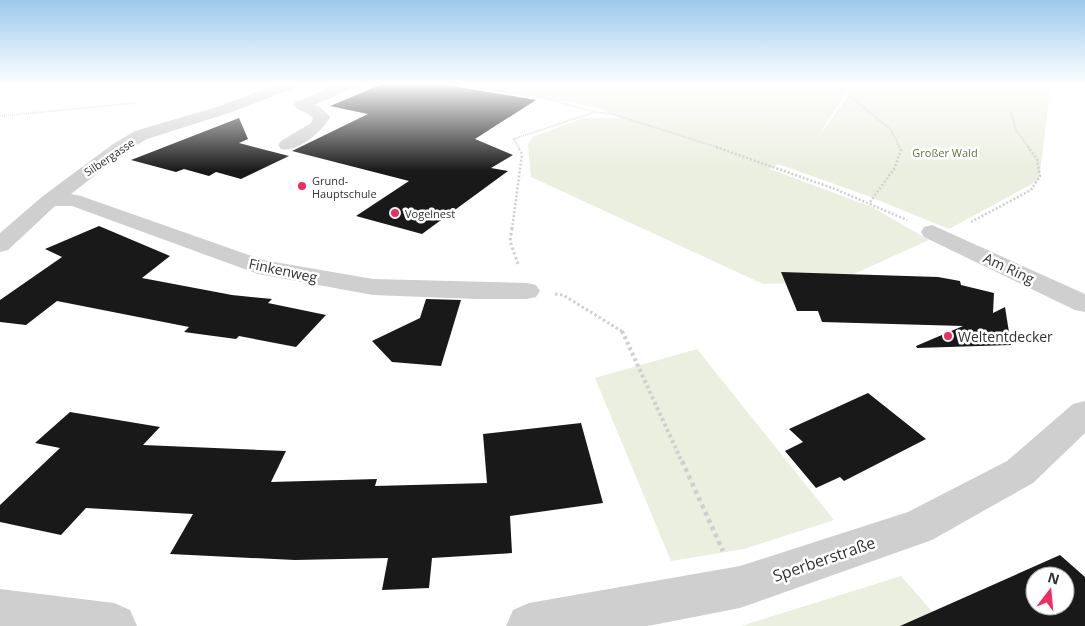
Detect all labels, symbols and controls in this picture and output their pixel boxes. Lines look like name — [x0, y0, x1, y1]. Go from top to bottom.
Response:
street label: Silbergasse — [81, 135, 137, 179]
park label: Großer Wald — [912, 145, 978, 160]
place label: Grund- Hauptschule — [312, 173, 377, 201]
marker: Grund- Hauptschule — [296, 180, 308, 192]
place label: Vogelnest — [405, 206, 455, 221]
marker: Vogelnest — [389, 207, 401, 219]
street label: Am Ring — [981, 248, 1038, 288]
street label: Finkenweg — [247, 253, 319, 287]
place label: Weltentdecker — [958, 327, 1053, 346]
marker: Weltentdecker — [942, 330, 954, 342]
street label: Sperberstraße — [770, 531, 878, 587]
north arrow — [1025, 566, 1075, 616]
text: N — [1046, 567, 1062, 589]

